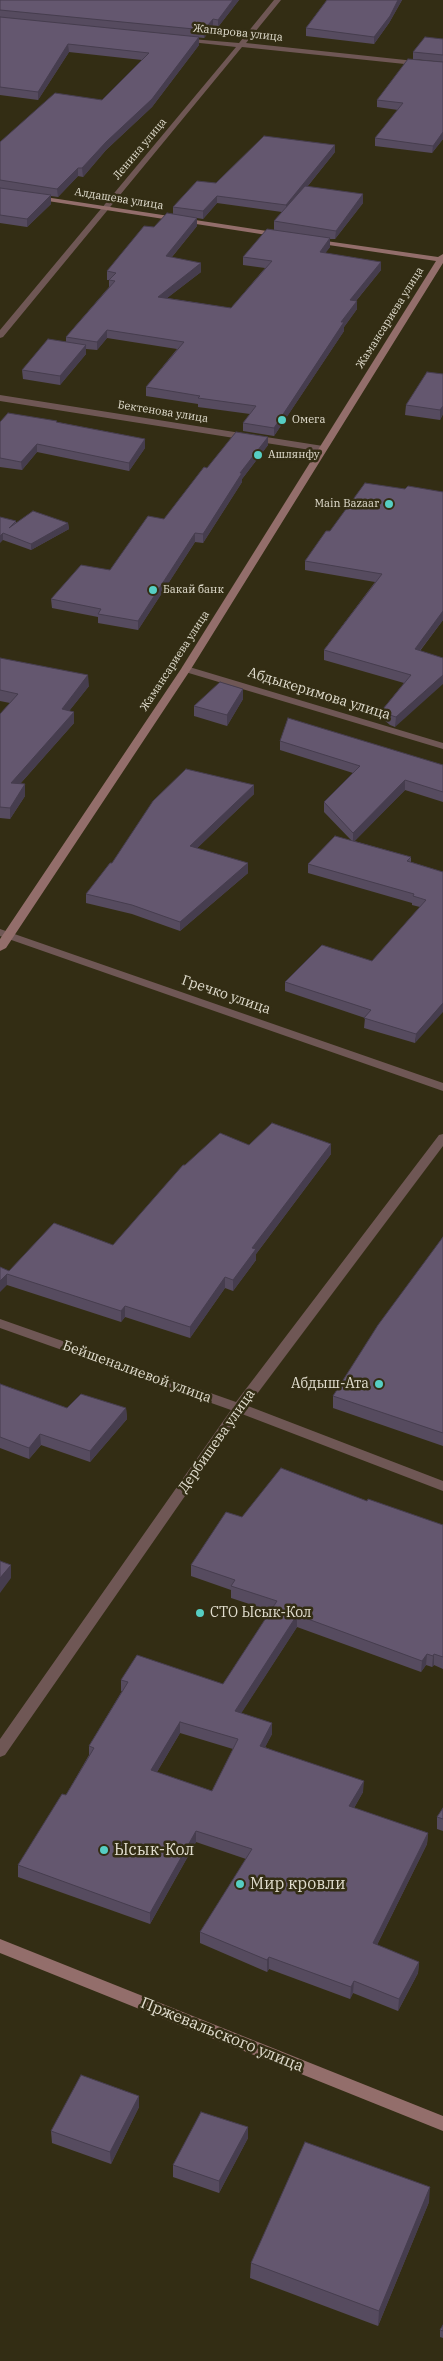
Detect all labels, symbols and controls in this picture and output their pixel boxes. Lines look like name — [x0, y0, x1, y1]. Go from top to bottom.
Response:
street label: Жапарова улица — [192, 22, 284, 44]
street label: Ленина улица — [110, 116, 170, 182]
street label: Алдашева улица — [74, 185, 164, 213]
street label: Жамансариева улица — [353, 265, 427, 371]
street label: Бектенова улица — [117, 398, 209, 426]
place label: Омега — [292, 413, 325, 427]
marker: Омега — [276, 414, 288, 426]
place label: Ашлянфу — [268, 448, 320, 462]
marker: Ашлянфу — [252, 449, 264, 461]
place label: Main Bazaar — [315, 497, 379, 511]
marker: Main Bazaar — [383, 498, 395, 510]
place label: Бакай банк — [163, 583, 224, 597]
marker: Бакай банк — [147, 584, 159, 596]
street label: Жамансариева улица — [138, 608, 212, 714]
street label: Абдыкеримова улица — [245, 664, 393, 724]
street label: Гречко улица — [179, 972, 273, 1018]
street label: Бейшеналиевой улица — [60, 1337, 214, 1407]
place label: Абдыш-Ата — [291, 1376, 369, 1392]
marker: Абдыш-Ата — [373, 1378, 385, 1390]
street label: Дербишева улица — [175, 1386, 259, 1496]
place label: СТО Ысык-Кол — [210, 1605, 312, 1621]
marker: СТО Ысык-Кол — [194, 1607, 206, 1619]
place label: Ысык-Кол — [114, 1840, 194, 1860]
marker: Ысык-Кол — [98, 1844, 110, 1856]
place label: Мир кровли — [250, 1874, 346, 1894]
marker: Мир кровли — [234, 1878, 246, 1890]
street label: Пржевальского улица — [138, 1993, 306, 2077]

